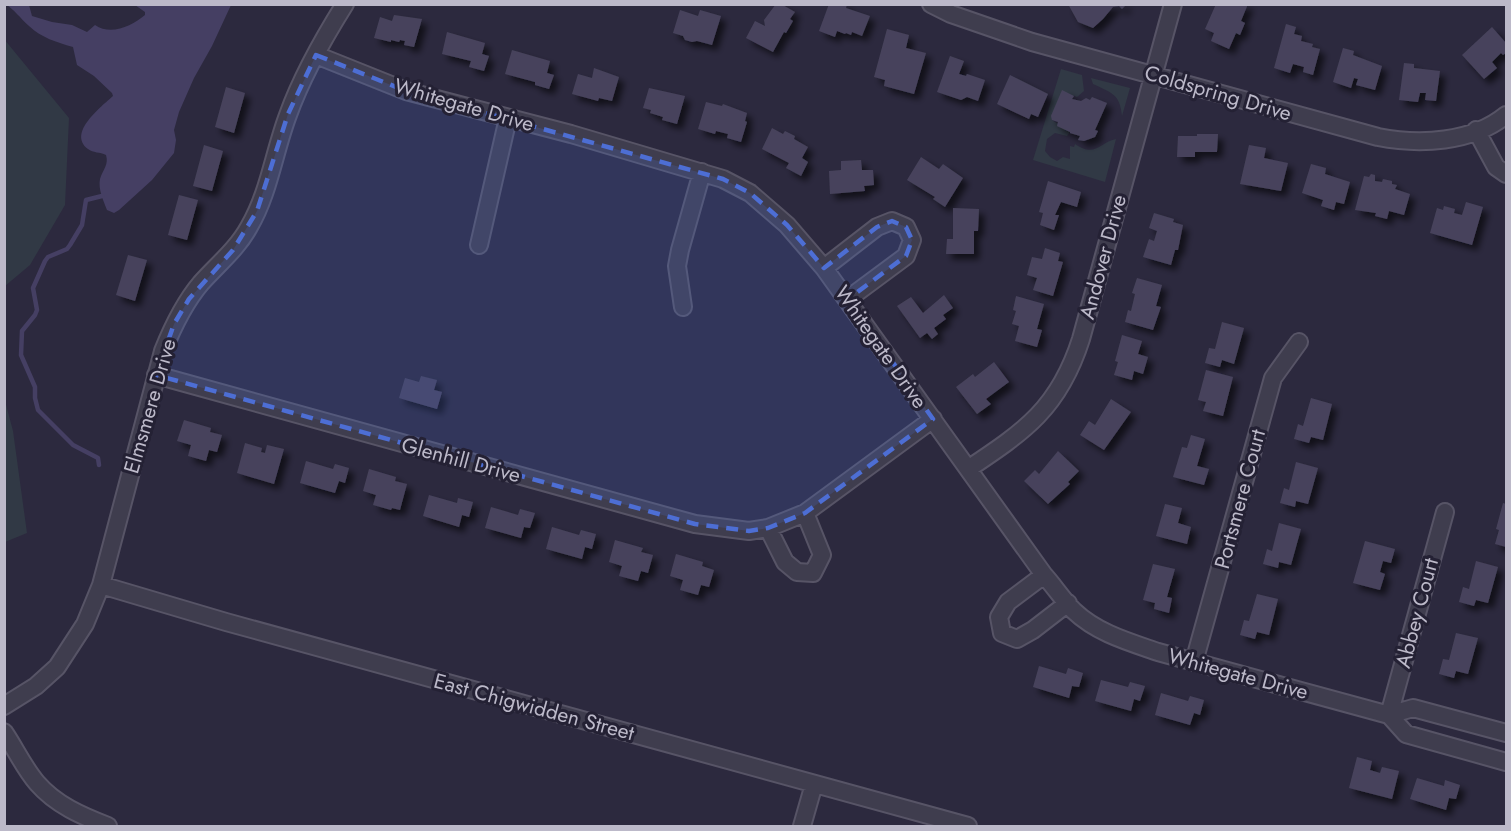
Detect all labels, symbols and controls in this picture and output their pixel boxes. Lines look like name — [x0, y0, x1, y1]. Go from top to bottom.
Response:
street label: Coldspring Drive — [1141, 58, 1295, 128]
street label: Whitegate Drive — [391, 71, 538, 139]
street label: Andover Drive — [1072, 191, 1134, 323]
street label: Whitegate Drive — [827, 279, 935, 415]
street label: Elmsmere Drive — [116, 335, 184, 477]
street label: Portsmere Court — [1207, 426, 1273, 572]
street label: Glenhill Drive — [398, 430, 524, 490]
street label: Abbey Court — [1388, 555, 1446, 671]
street label: Whitegate Drive — [1165, 641, 1312, 707]
street label: East Chigwidden Street — [431, 666, 637, 748]

